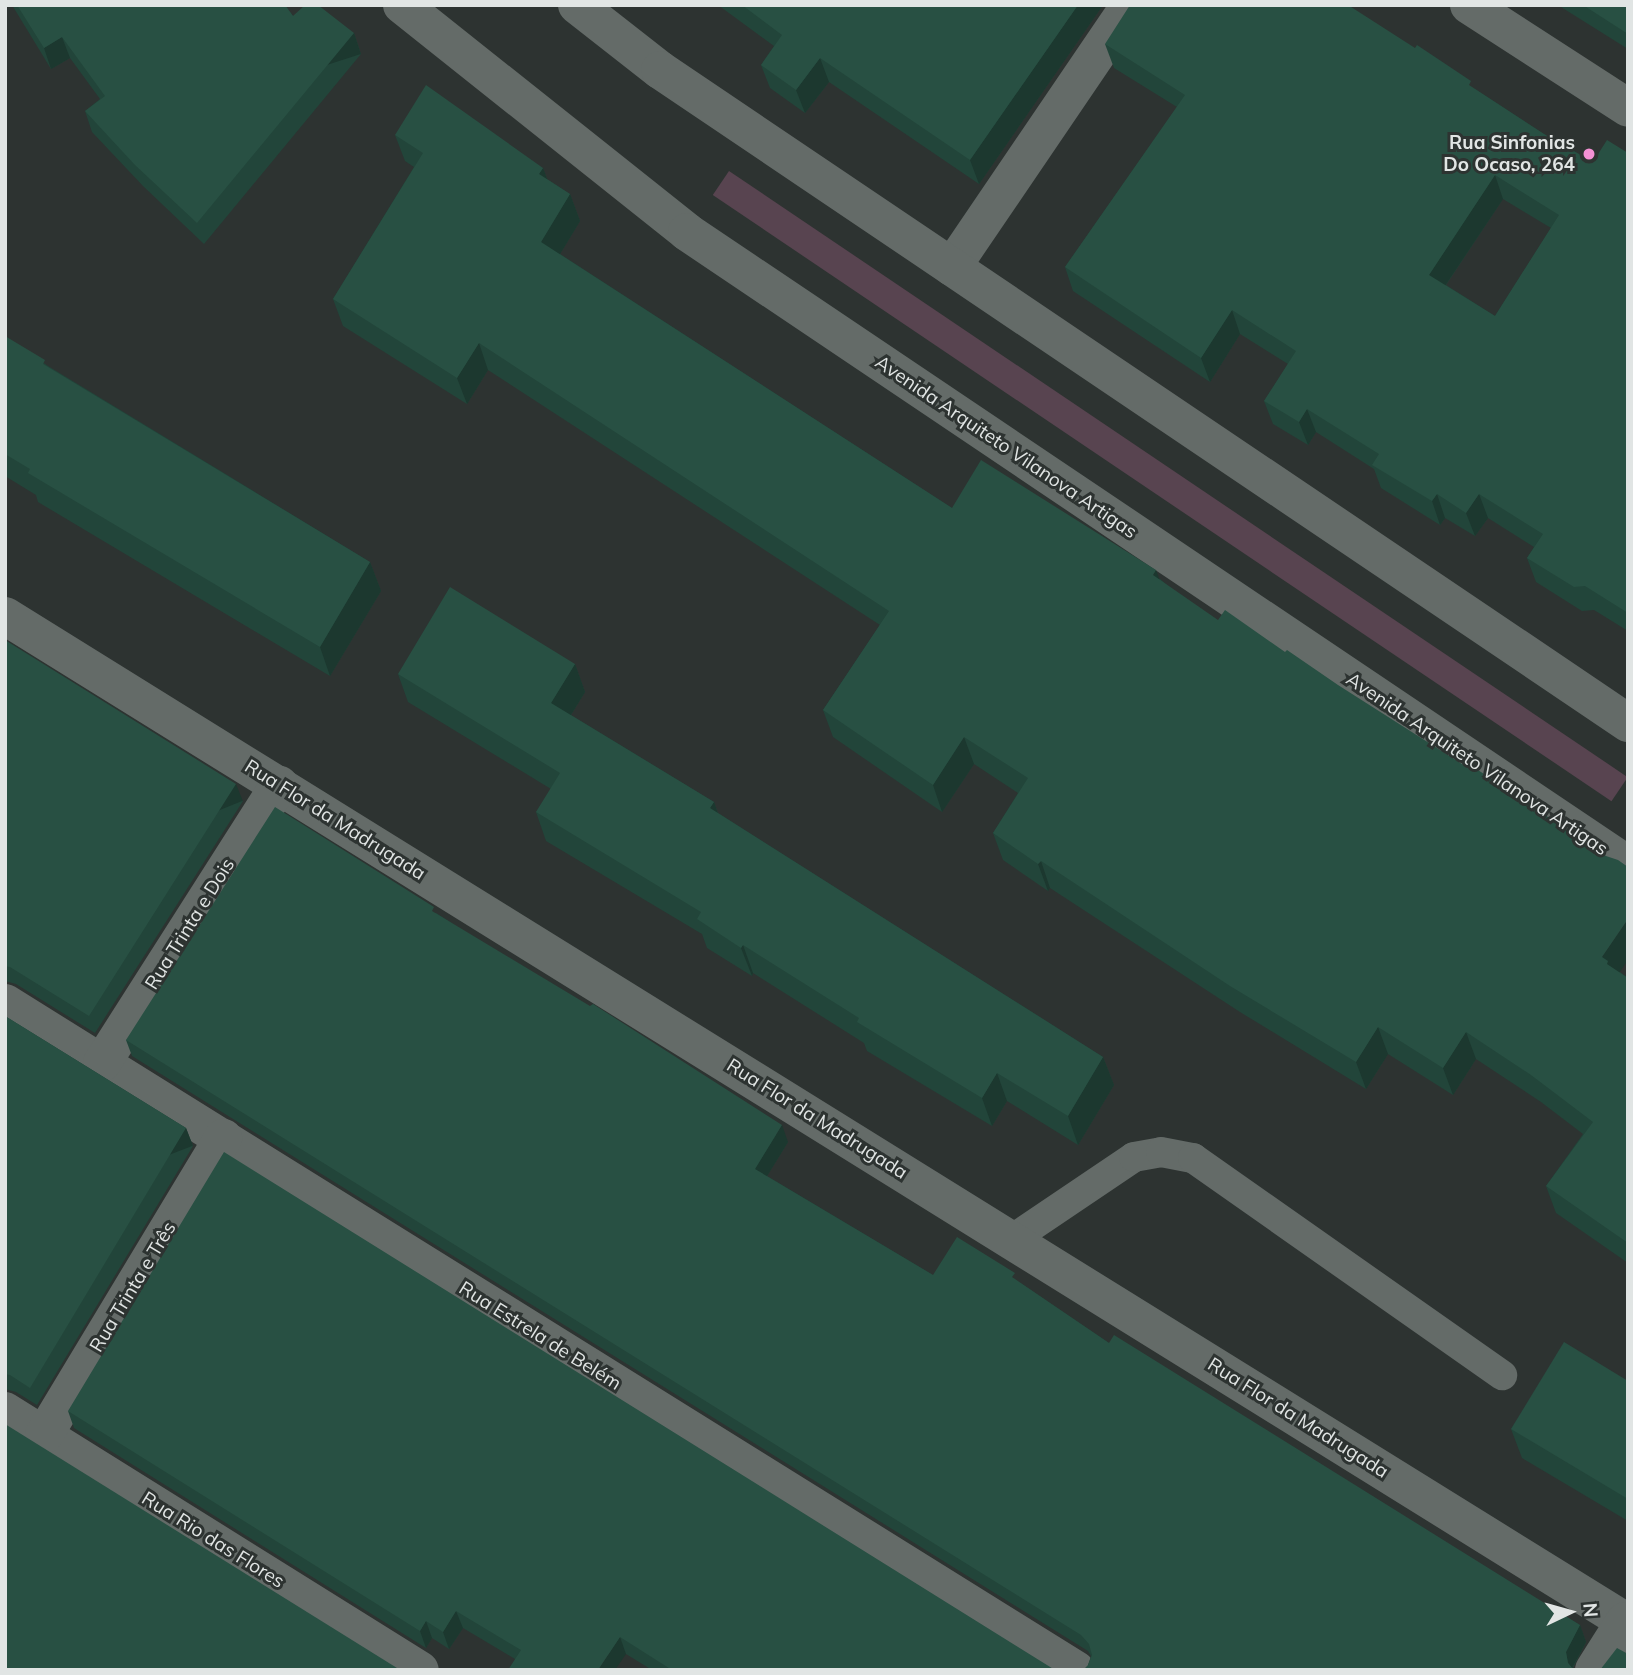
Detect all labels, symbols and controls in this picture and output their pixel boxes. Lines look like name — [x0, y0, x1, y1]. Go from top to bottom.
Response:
place label: Rua Sinfonias Do Ocaso, 264 — [1443, 132, 1575, 176]
marker: Rua Sinfonias Do Ocaso, 264 — [1581, 146, 1597, 162]
street label: Avenida Arquiteto Vilanova Artigas — [871, 351, 1141, 543]
street label: Avenida Arquiteto Vilanova Artigas — [1342, 668, 1612, 860]
street label: Rua Flor da Madrugada — [240, 755, 430, 885]
street label: Rua Trinta e Dois — [140, 854, 240, 994]
street label: Rua Flor da Madrugada — [722, 1054, 912, 1184]
street label: Rua Trinta e Três — [85, 1218, 181, 1356]
street label: Rua Estrela de Belém — [455, 1277, 625, 1395]
street label: Rua Flor da Madrugada — [1203, 1353, 1393, 1483]
street label: Rua Rio das Flores — [138, 1487, 288, 1593]
north arrow — [1535, 1577, 1605, 1647]
text: N — [1578, 1602, 1603, 1618]

